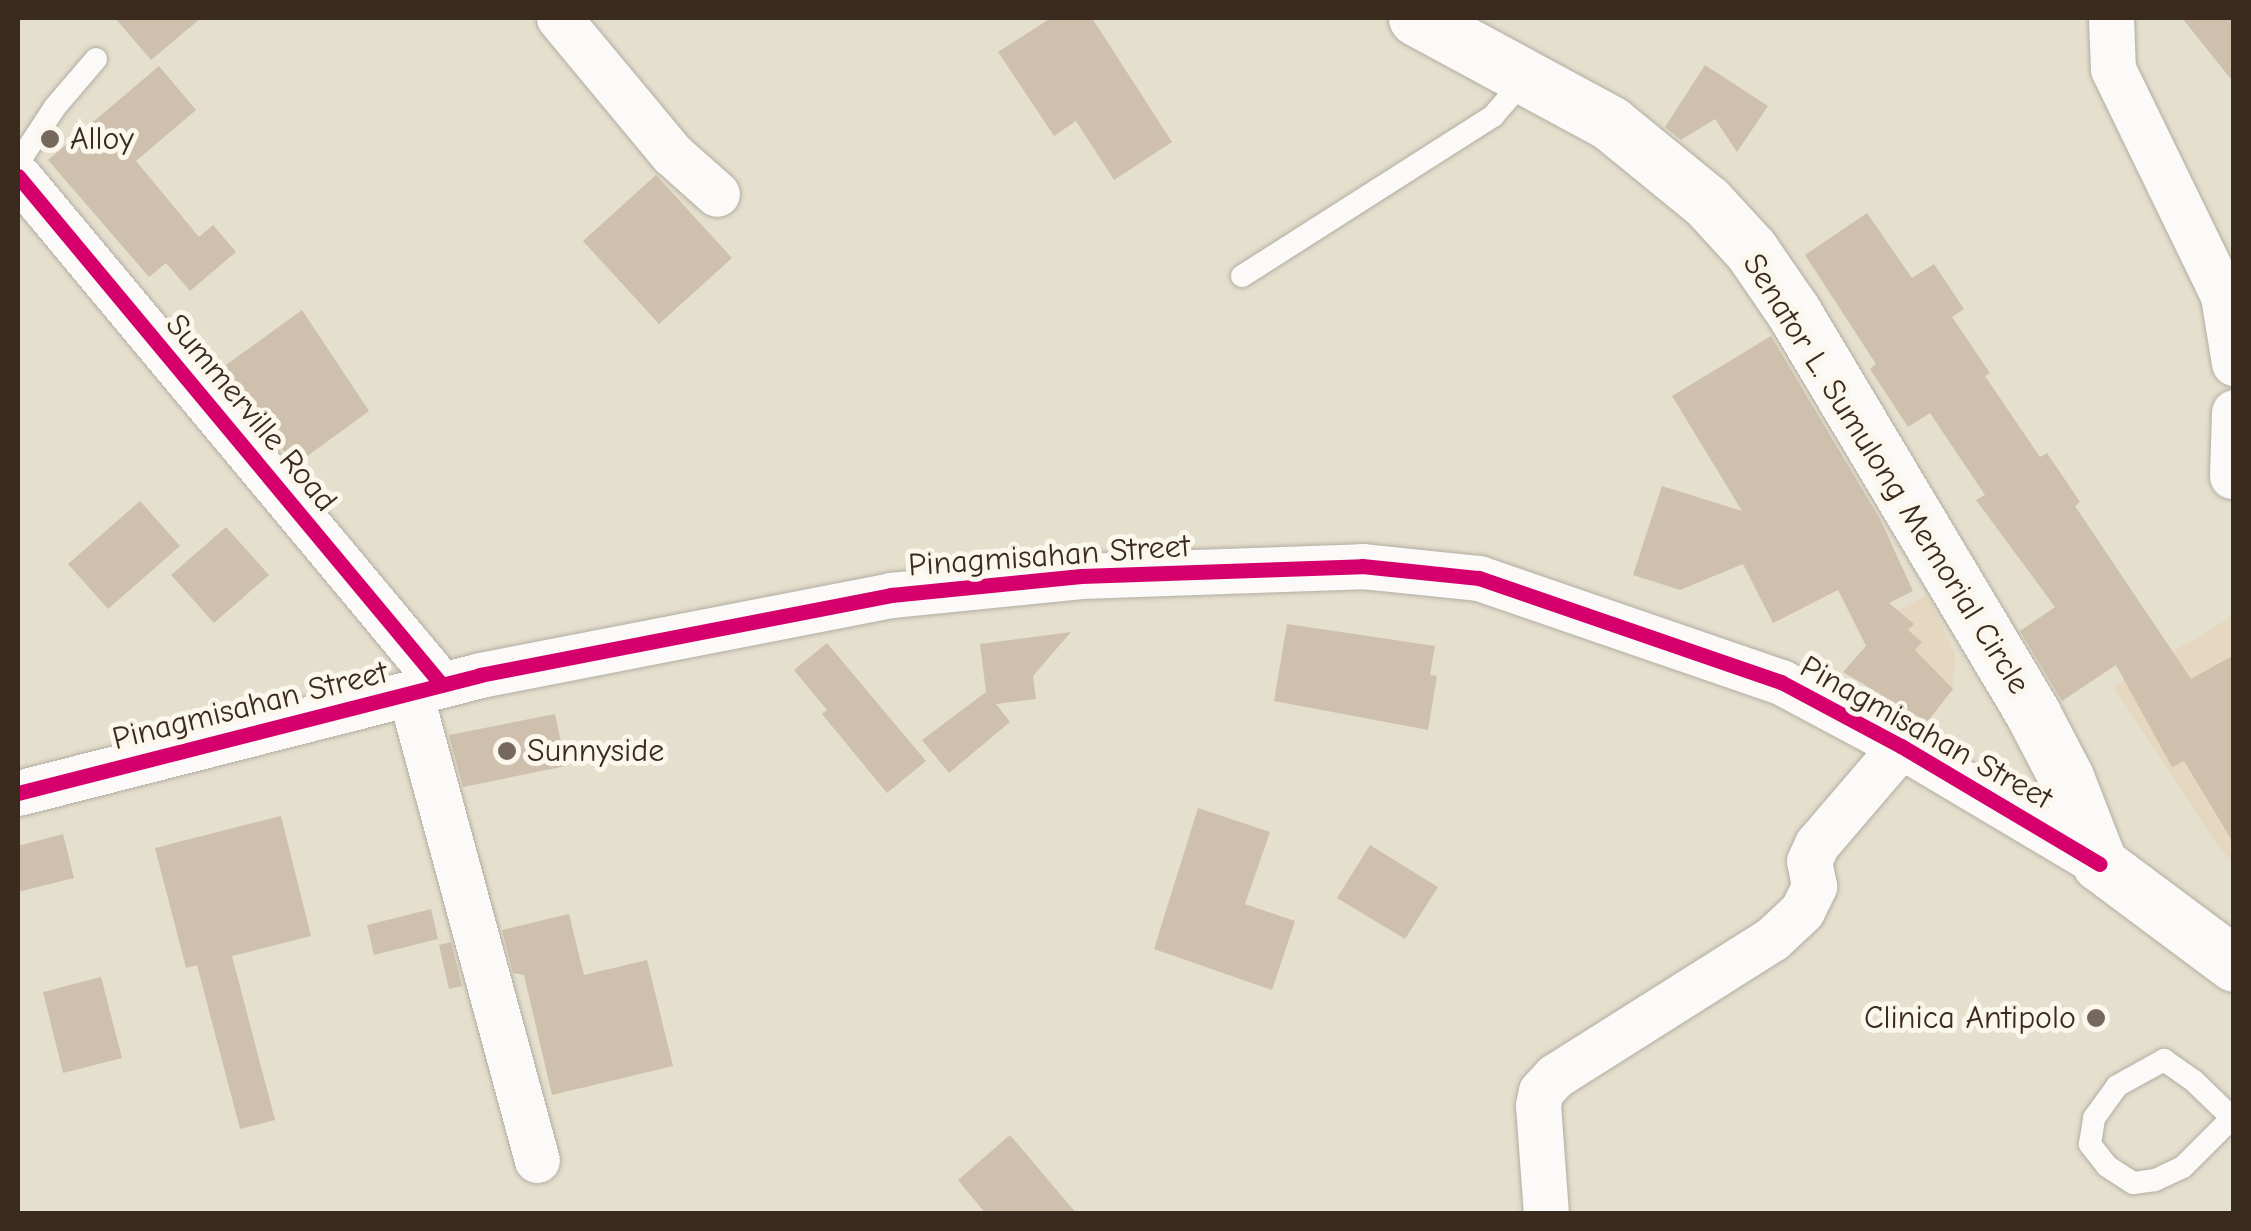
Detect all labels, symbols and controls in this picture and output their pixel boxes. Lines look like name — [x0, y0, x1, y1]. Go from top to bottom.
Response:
place label: Alloy — [70, 120, 134, 158]
marker: Alloy — [39, 128, 61, 150]
street label: Senator L. Sumulong Memorial Circle — [1734, 247, 2038, 701]
street label: Summerville Road — [157, 306, 345, 520]
street label: Pinagmisahan Street — [907, 527, 1191, 585]
street label: Pinagmisahan Street — [1793, 648, 2059, 818]
street label: Pinagmisahan Street — [109, 653, 391, 759]
place label: Sunnyside — [527, 732, 664, 770]
marker: Sunnyside — [496, 740, 518, 762]
place label: Clinica Antipolo — [1864, 999, 2076, 1037]
marker: Clinica Antipolo — [2085, 1007, 2107, 1029]

